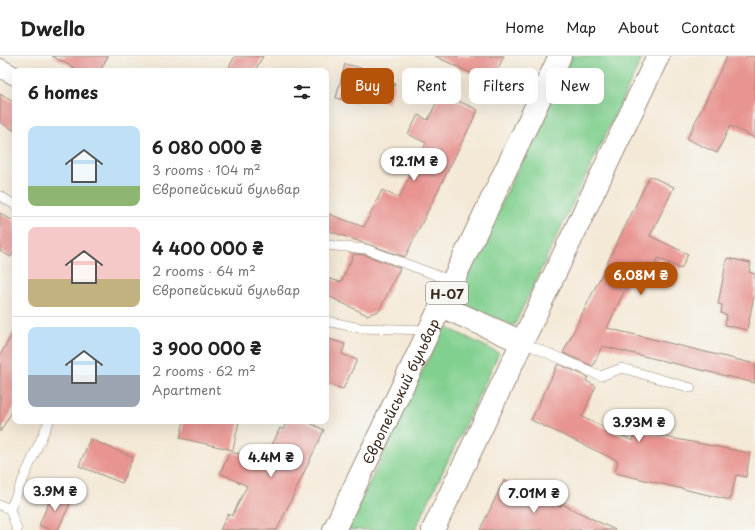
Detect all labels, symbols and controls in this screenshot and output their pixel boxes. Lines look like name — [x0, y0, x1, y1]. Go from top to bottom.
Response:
text: Dwello — [20, 14, 85, 42]
text: Home — [505, 17, 544, 38]
text: Map — [566, 17, 596, 38]
text: About — [618, 17, 659, 38]
text: Contact — [681, 17, 735, 38]
chip: Buy — [341, 68, 394, 104]
chip: Rent — [402, 68, 461, 104]
chip: Filters — [469, 68, 538, 104]
chip: New — [546, 68, 604, 104]
text: 6 homes — [28, 79, 98, 105]
icon: filters — [291, 81, 313, 103]
text: 6 080 000 ₴ — [152, 134, 262, 160]
icon: home — [60, 142, 108, 190]
pin: 12.1M ₴ — [377, 148, 451, 182]
text: 12.1M ₴ — [390, 151, 438, 170]
text: 3 rooms · 104 m² — [152, 160, 261, 179]
text: Європейський бульвар — [152, 179, 300, 198]
text: 4 400 000 ₴ — [152, 235, 264, 261]
icon: home — [60, 243, 108, 291]
text: 2 rooms · 64 m² — [152, 261, 256, 280]
pin: 6.08M ₴ — [604, 262, 678, 296]
text: 6.08M ₴ — [614, 265, 668, 284]
text: Європейський бульвар — [152, 280, 300, 299]
road number: Н-07 — [426, 282, 468, 304]
street label: Європейський бульвар — [356, 314, 444, 467]
text: 3 900 000 ₴ — [152, 335, 261, 361]
icon: home — [60, 343, 108, 391]
text: 2 rooms · 62 m² — [152, 361, 256, 380]
text: Apartment — [152, 380, 221, 399]
pin: 3.93M ₴ — [602, 409, 676, 443]
text: 3.93M ₴ — [612, 412, 666, 431]
pin: 4.4M ₴ — [238, 444, 304, 478]
text: 4.4M ₴ — [248, 447, 294, 466]
pin: 3.9M ₴ — [22, 478, 88, 512]
pin: 7.01M ₴ — [497, 480, 571, 514]
text: 3.9M ₴ — [33, 481, 77, 500]
text: 7.01M ₴ — [508, 483, 560, 502]

